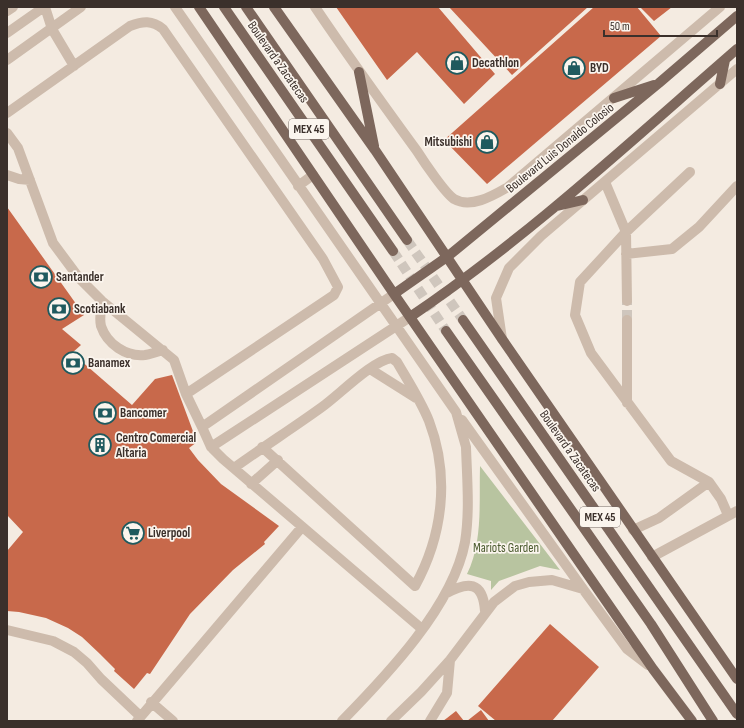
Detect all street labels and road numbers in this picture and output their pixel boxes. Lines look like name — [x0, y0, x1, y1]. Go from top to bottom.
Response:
street label: Boulevard a Zacatecas — [244, 18, 312, 106]
street label: Boulevard Luis Donaldo Colosio — [503, 100, 617, 196]
road number: MEX 45 — [289, 119, 329, 139]
street label: Boulevard a Zacatecas — [536, 407, 604, 495]
road number: MEX 45 — [580, 507, 620, 527]

